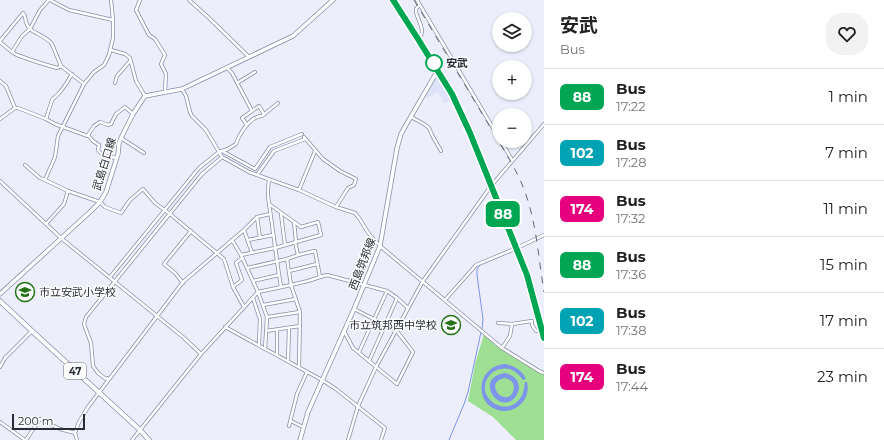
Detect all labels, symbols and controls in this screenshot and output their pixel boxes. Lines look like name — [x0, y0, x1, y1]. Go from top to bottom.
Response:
map controls — [492, 12, 532, 148]
button: layers — [492, 12, 532, 52]
button: heart — [826, 13, 868, 55]
text: 安武 — [560, 14, 598, 37]
text: Bus — [560, 41, 585, 57]
marker: 安武 — [425, 54, 443, 72]
place label: 安武 — [446, 56, 468, 70]
button: + — [492, 60, 532, 100]
text: Bus — [616, 79, 646, 98]
text: 1 min — [829, 87, 868, 106]
text: 88 — [573, 88, 591, 106]
text: 17:22 — [616, 98, 646, 114]
button: − — [492, 108, 532, 148]
text: Bus — [616, 135, 646, 154]
street label: 武島白口線 — [89, 136, 119, 192]
text: 7 min — [825, 143, 868, 162]
text: 102 — [570, 144, 594, 162]
text: 17:28 — [616, 154, 647, 170]
text: Bus — [616, 191, 646, 210]
text: 11 min — [823, 199, 868, 218]
text: 174 — [571, 200, 593, 218]
line badge: 88 — [485, 201, 521, 227]
text: 88 — [494, 205, 512, 223]
text: 17:32 — [616, 210, 646, 226]
street label: 西島筑邦線 — [346, 236, 378, 292]
text: Bus — [616, 247, 646, 266]
text: 15 min — [820, 255, 868, 274]
text: 88 — [573, 256, 591, 274]
text: 17:36 — [616, 266, 646, 282]
school or university icon: 市立安武小学校 — [14, 281, 36, 303]
place label: 市立安武小学校 — [39, 285, 116, 299]
text: Bus — [616, 303, 646, 322]
text: 17 min — [820, 311, 868, 330]
text: 102 — [570, 312, 594, 330]
school or university icon: 市立筑邦西中学校 — [440, 314, 462, 336]
place label: 市立筑邦西中学校 — [349, 318, 437, 332]
text: 17:38 — [616, 322, 646, 338]
text: Bus — [616, 359, 646, 378]
road number: 47 — [64, 363, 86, 379]
text: 23 min — [817, 367, 868, 386]
text: 174 — [571, 368, 593, 386]
text: 17:44 — [616, 378, 648, 394]
scale bar — [12, 412, 85, 431]
text: 200 m — [18, 414, 53, 428]

